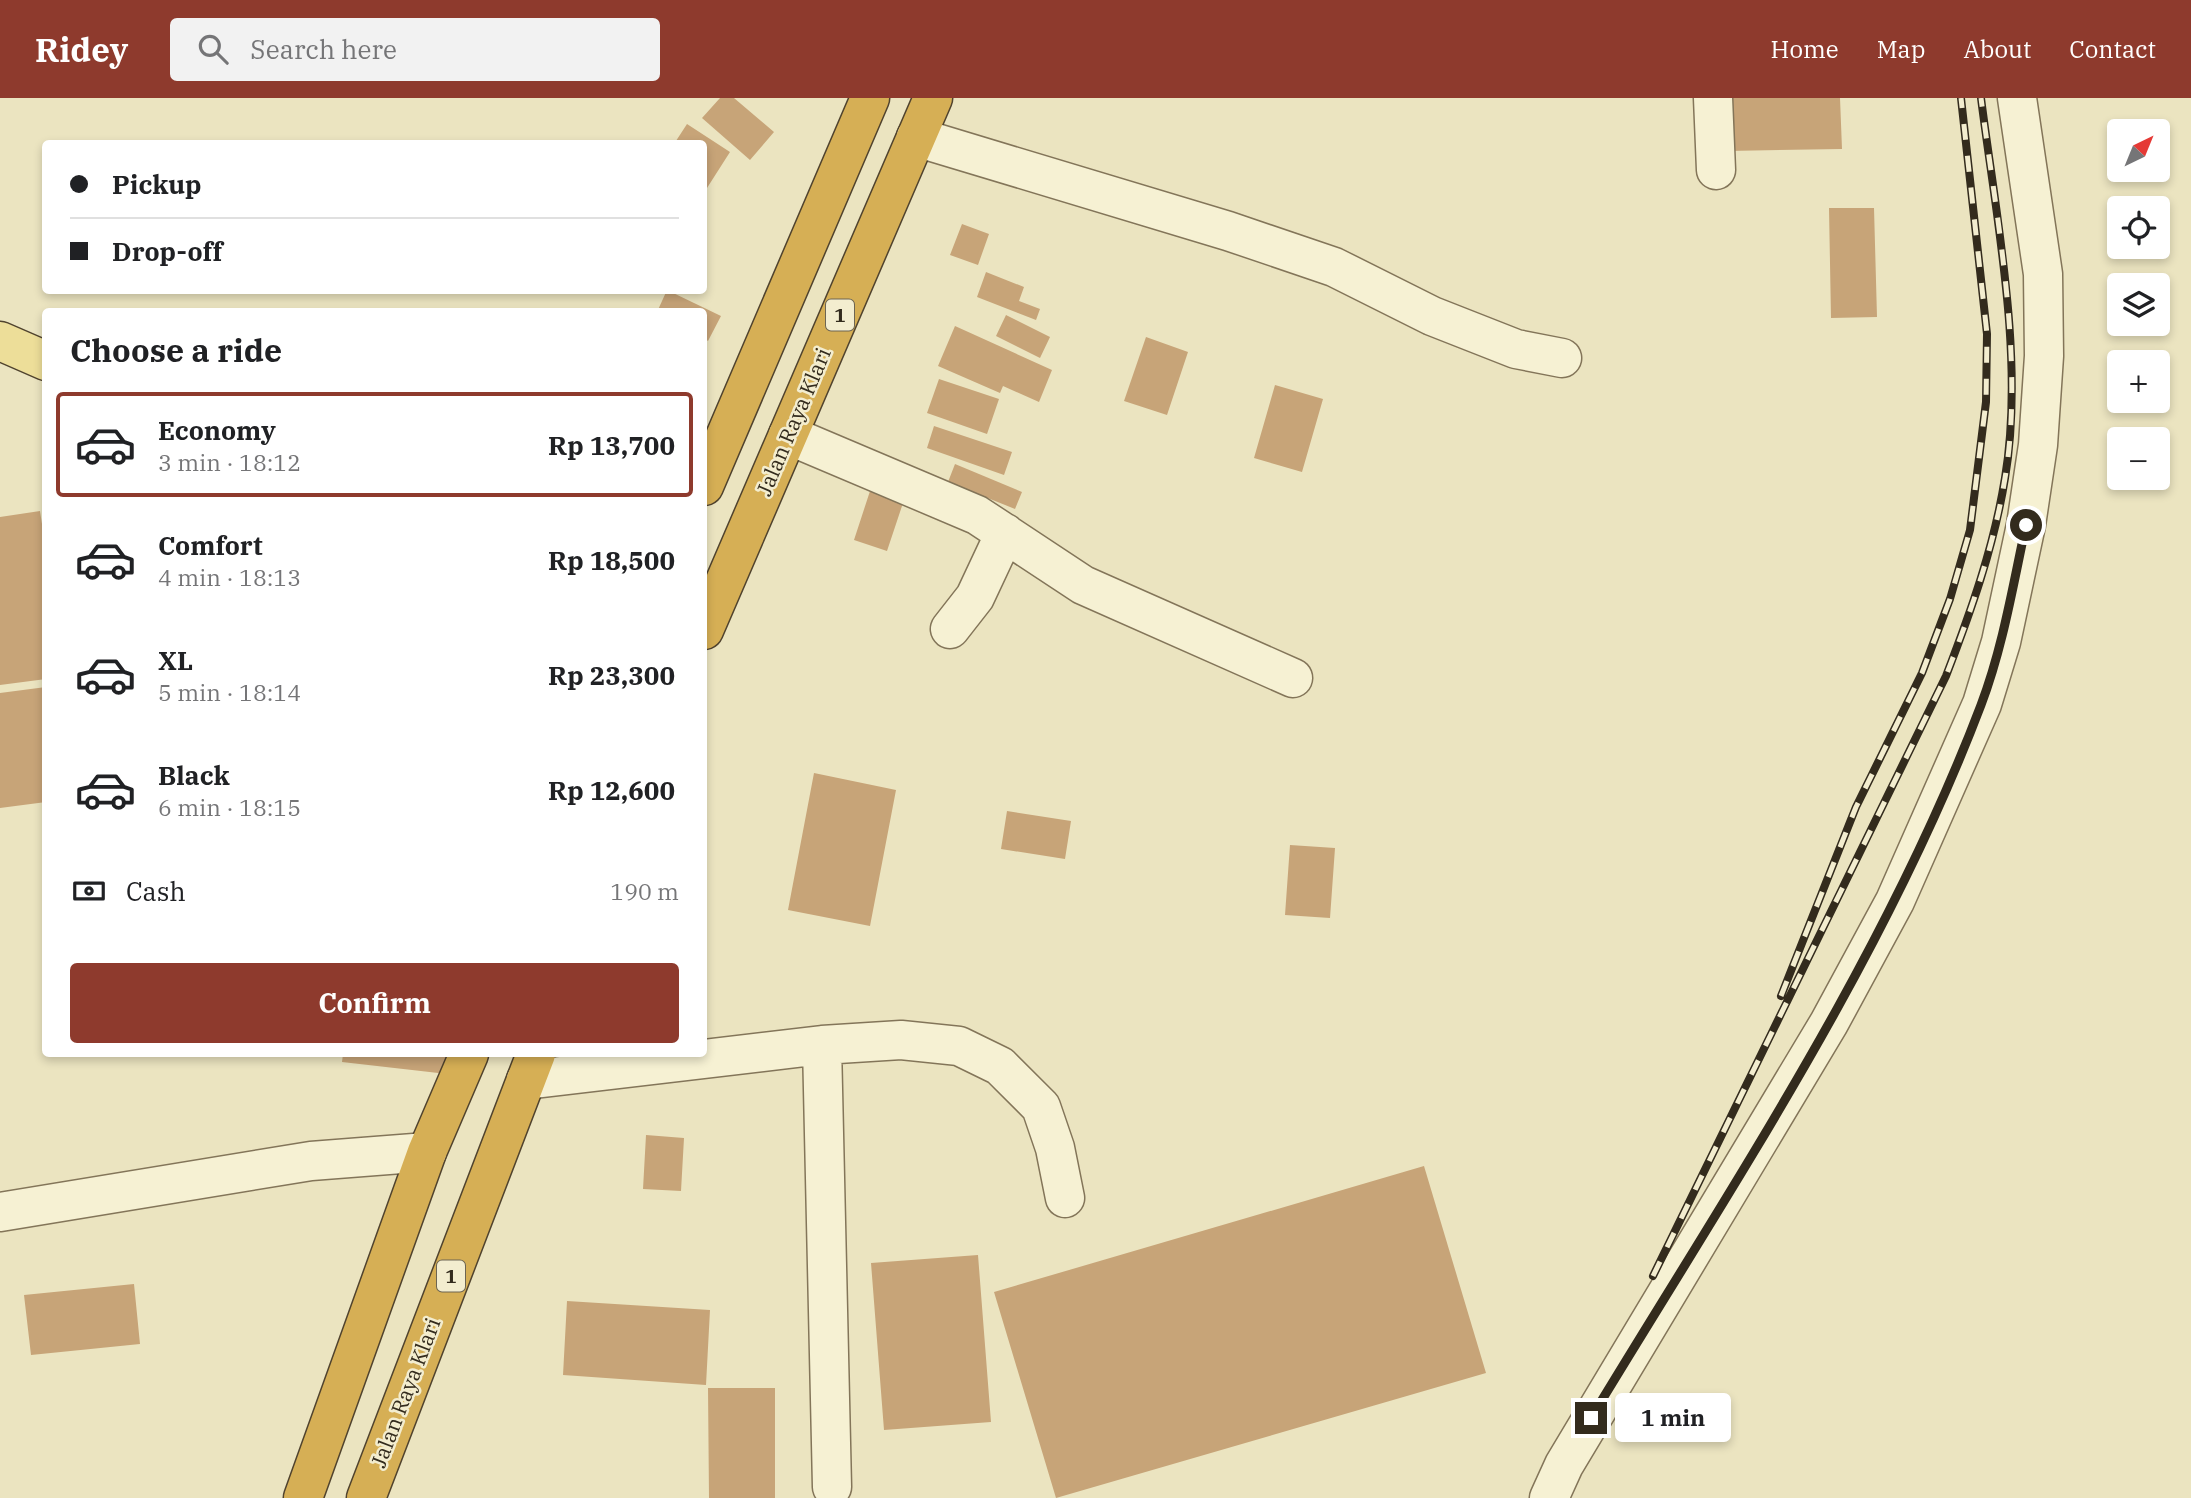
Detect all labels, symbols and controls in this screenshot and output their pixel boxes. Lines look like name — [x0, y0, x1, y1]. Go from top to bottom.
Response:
search box — [170, 18, 660, 81]
text: Ridey — [35, 28, 128, 71]
icon: search — [194, 30, 232, 68]
text: Search here — [250, 32, 397, 66]
text: Home — [1771, 33, 1839, 65]
text: Map — [1877, 33, 1925, 65]
text: About — [1963, 33, 2031, 65]
text: Contact — [2069, 33, 2156, 65]
north arrow — [2107, 119, 2170, 182]
map controls — [2107, 119, 2170, 490]
text: Pickup — [112, 167, 202, 201]
button: locate — [2107, 196, 2170, 259]
text: Drop-off — [112, 234, 223, 268]
button: layers — [2107, 273, 2170, 336]
road number: 1 — [826, 300, 854, 330]
text: Choose a ride — [70, 329, 282, 371]
street label: Jalan Raya Klari — [749, 343, 837, 500]
button: + — [2107, 350, 2170, 413]
icon: car — [74, 413, 137, 476]
text: Economy — [158, 413, 276, 447]
button: − — [2107, 427, 2170, 490]
text: Rp 13,700 — [548, 428, 675, 462]
text: 3 min · 18:12 — [158, 447, 301, 477]
route start — [2010, 509, 2042, 541]
icon: car — [74, 528, 137, 591]
text: Comfort — [158, 528, 263, 562]
text: Rp 18,500 — [548, 543, 675, 577]
text: 4 min · 18:13 — [158, 562, 301, 592]
icon: car — [74, 643, 137, 706]
text: XL — [158, 643, 193, 677]
text: Rp 23,300 — [548, 658, 675, 692]
text: 5 min · 18:14 — [158, 677, 301, 707]
icon: car — [74, 758, 137, 821]
text: Black — [158, 758, 230, 792]
text: Rp 12,600 — [548, 773, 675, 807]
text: 6 min · 18:15 — [158, 792, 301, 822]
icon: cash — [70, 872, 108, 910]
text: Cash — [126, 874, 186, 908]
text: 190 m — [610, 876, 679, 906]
button: Confirm — [70, 963, 679, 1043]
road number: 1 — [437, 1260, 465, 1292]
street label: Jalan Raya Klari — [364, 1314, 446, 1472]
callout: 1 min — [1616, 1394, 1731, 1442]
route end — [1575, 1402, 1607, 1434]
text: 1 min — [1641, 1402, 1705, 1432]

